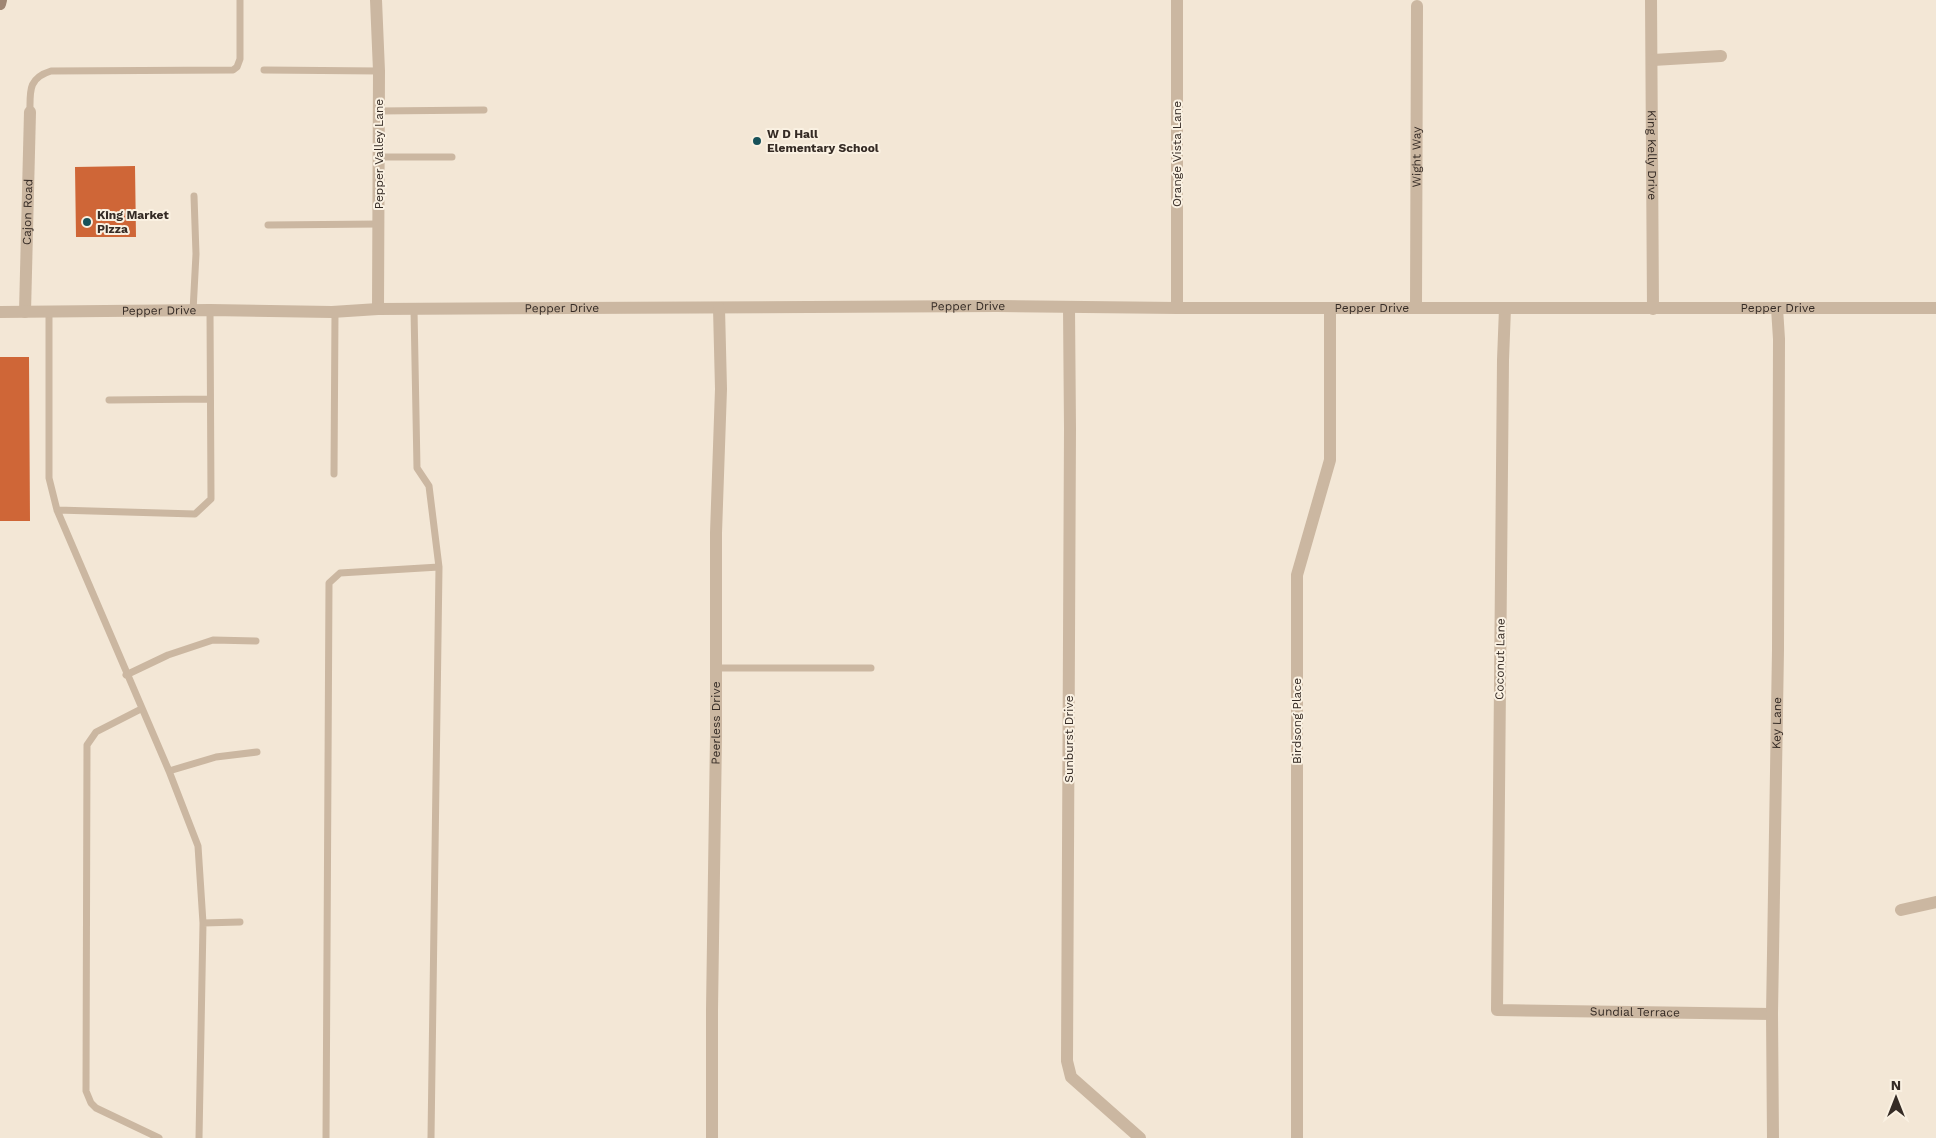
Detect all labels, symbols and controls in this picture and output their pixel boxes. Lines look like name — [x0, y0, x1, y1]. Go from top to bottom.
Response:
street label: Pepper Valley Lane — [372, 99, 386, 209]
street label: Orange Vista Lane — [1170, 101, 1184, 207]
street label: King Kelly Drive — [1645, 110, 1659, 200]
street label: Wight Way — [1409, 126, 1424, 188]
place label: W D Hall Elementary School — [767, 127, 879, 155]
marker: W D Hall Elementary School — [751, 135, 763, 147]
street label: Cajon Road — [20, 179, 35, 245]
place label: King Market Pizza — [97, 208, 169, 236]
marker: King Market Pizza — [81, 216, 93, 228]
street label: Pepper Drive — [930, 299, 1005, 313]
street label: Pepper Drive — [524, 301, 599, 315]
street label: Pepper Drive — [1334, 301, 1409, 315]
street label: Pepper Drive — [1740, 301, 1815, 315]
street label: Pepper Drive — [122, 303, 197, 318]
street label: Coconut Lane — [1492, 618, 1508, 700]
street label: Birdsong Place — [1290, 678, 1304, 764]
street label: Peerless Drive — [709, 681, 723, 765]
street label: Sunburst Drive — [1062, 695, 1076, 783]
street label: Key Lane — [1769, 697, 1784, 749]
street label: Sundial Terrace — [1590, 1004, 1680, 1020]
north arrow — [1871, 1073, 1921, 1123]
text: N — [1891, 1077, 1901, 1093]

